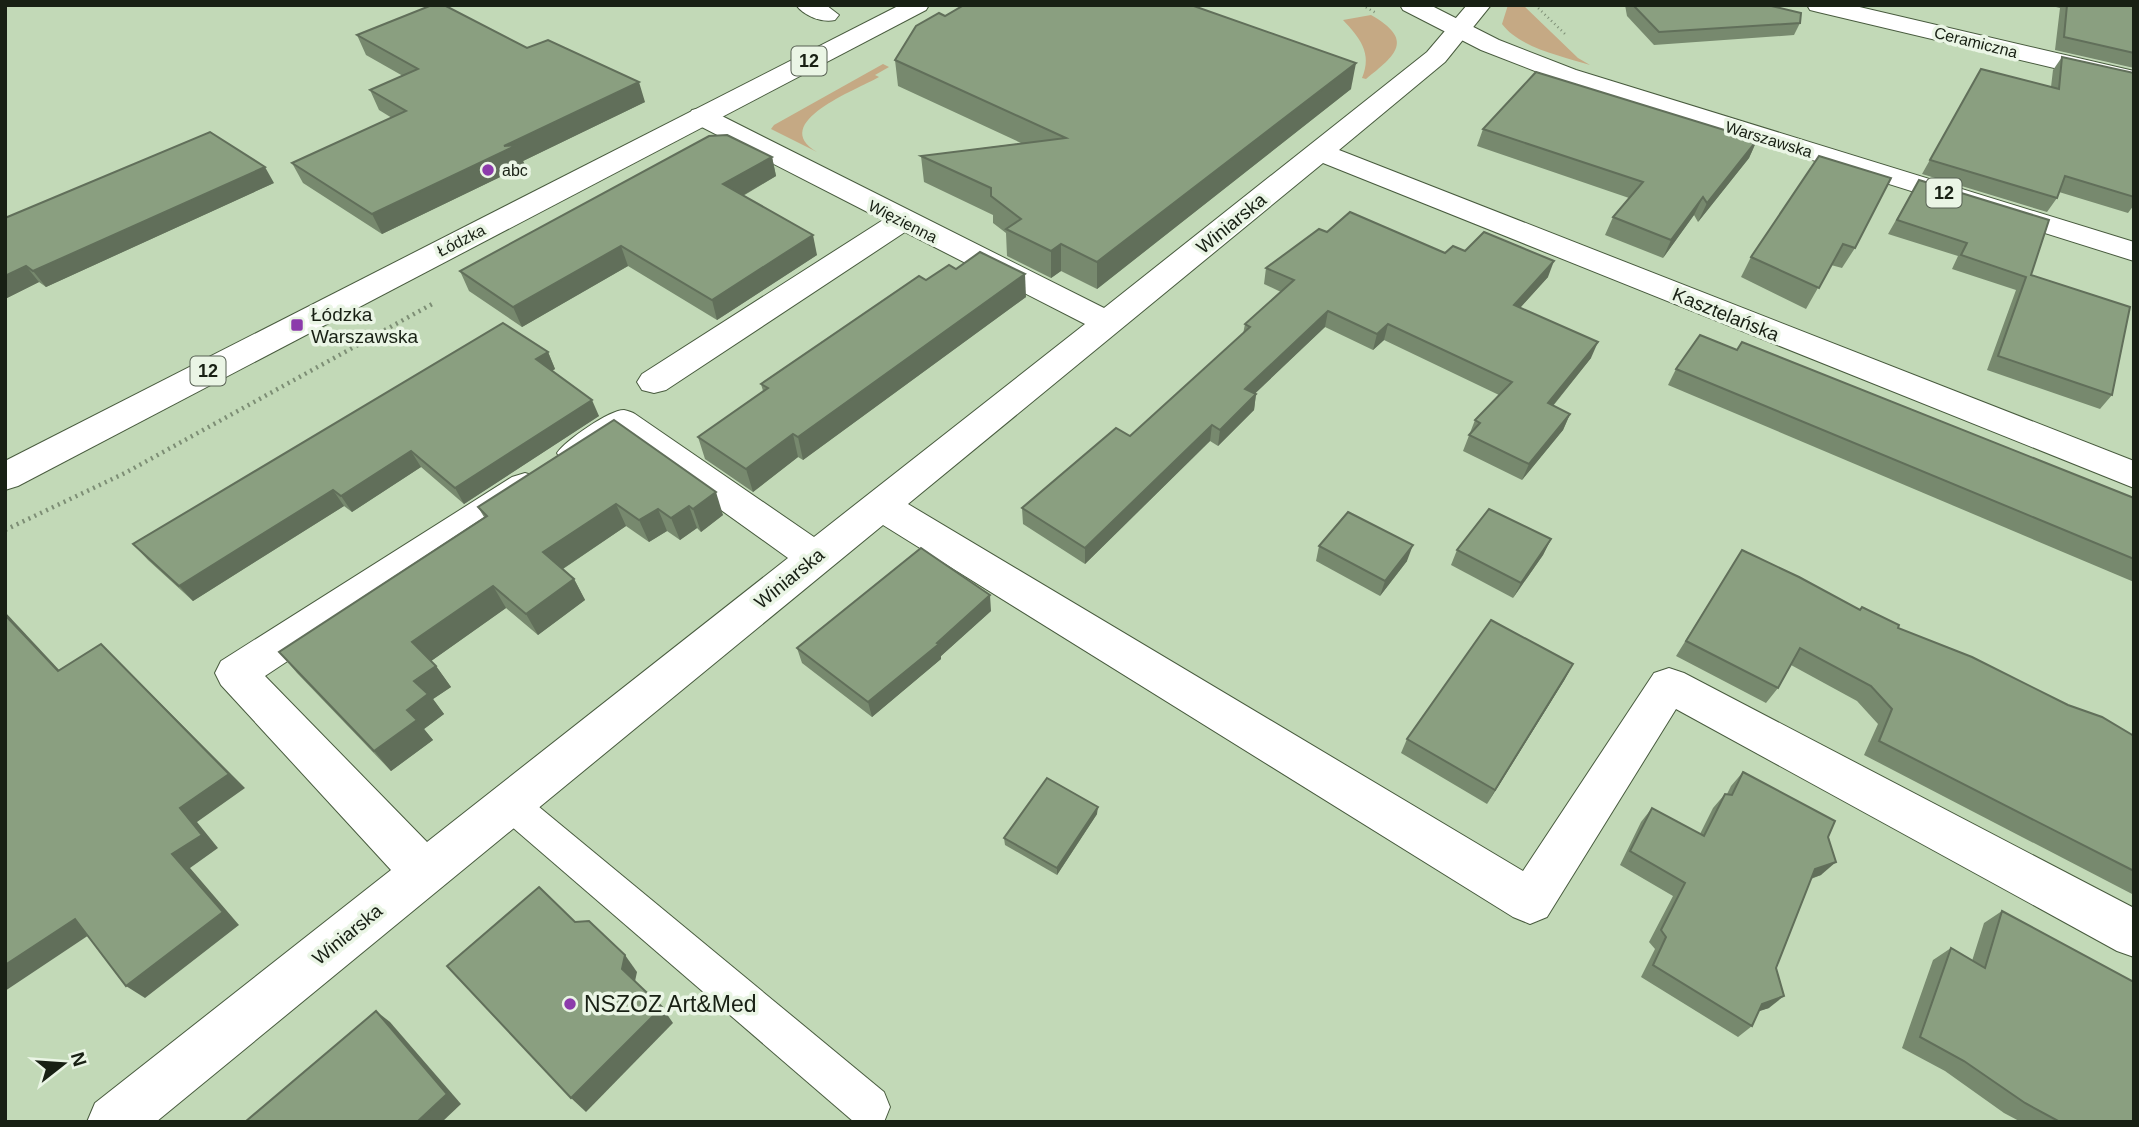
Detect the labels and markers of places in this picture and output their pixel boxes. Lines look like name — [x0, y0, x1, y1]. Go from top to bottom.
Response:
marker: abc — [480, 162, 496, 178]
place label: abc — [502, 162, 528, 179]
place label: Łódzka Warszawska — [311, 304, 418, 347]
marker: Łódzka Warszawska — [289, 317, 305, 333]
place label: NSZOZ Art&Med — [584, 991, 757, 1017]
marker: NSZOZ Art&Med — [562, 996, 578, 1012]

